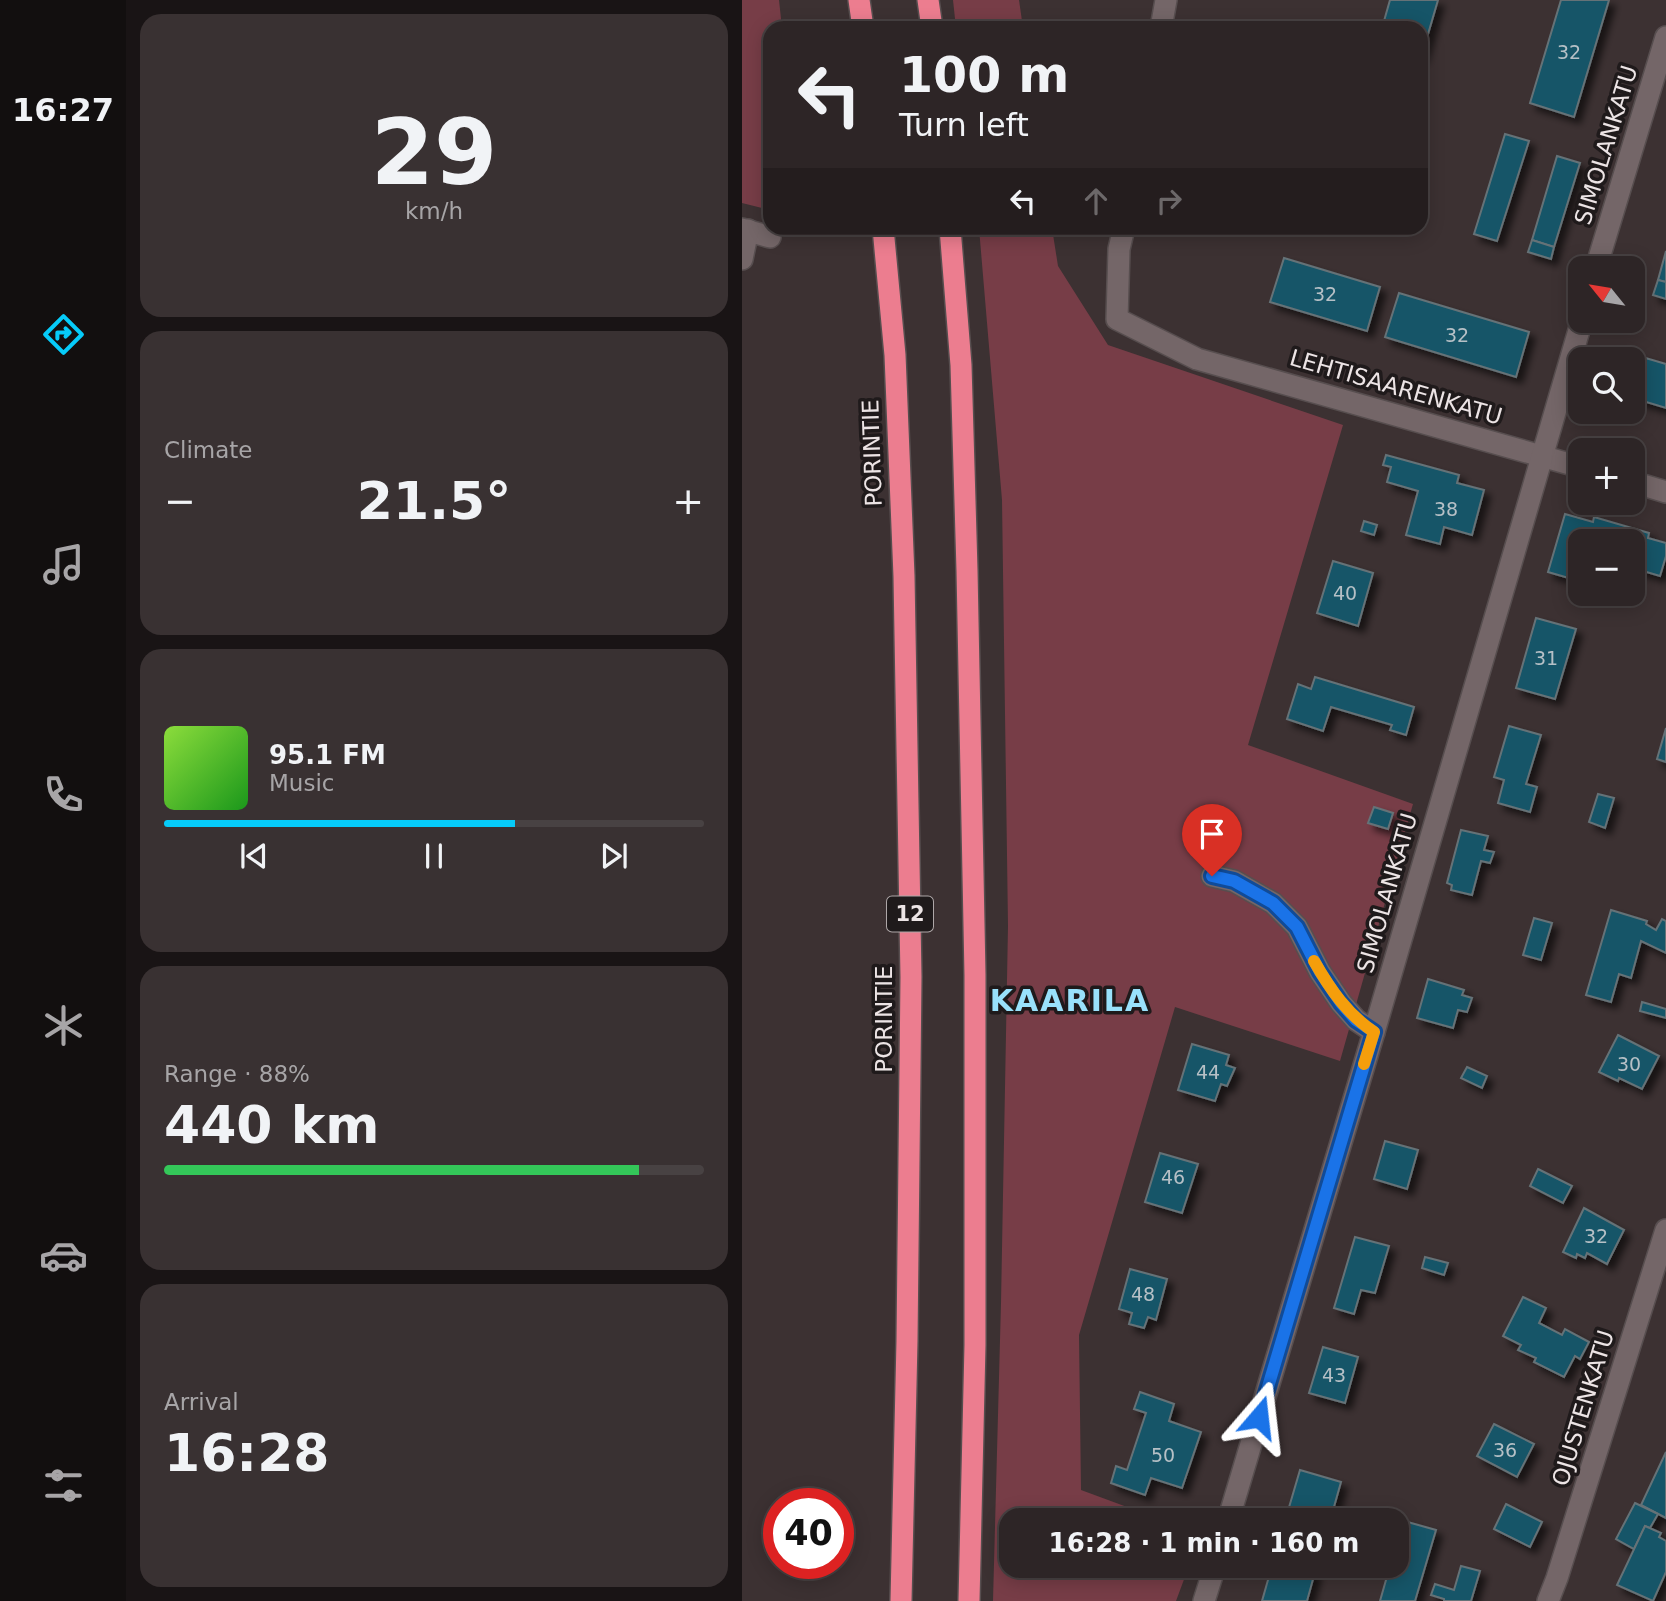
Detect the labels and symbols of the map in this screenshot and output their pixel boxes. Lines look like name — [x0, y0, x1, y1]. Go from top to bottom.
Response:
house number: 32 — [1557, 41, 1581, 63]
street label: SIMOLANKATU — [1569, 62, 1643, 228]
north arrow — [1568, 256, 1645, 332]
house number: 32 — [1313, 283, 1337, 305]
house number: 32 — [1445, 324, 1469, 346]
street label: LEHTISAARENKATU — [1287, 344, 1505, 430]
street label: PORINTIE — [857, 399, 887, 507]
house number: 38 — [1434, 498, 1458, 520]
house number: 40 — [1333, 582, 1357, 604]
house number: 31 — [1534, 647, 1558, 669]
pin — [1182, 804, 1242, 876]
street label: SIMOLANKATU — [1352, 810, 1422, 976]
road number: 12 — [887, 897, 933, 932]
street label: PORINTIE — [871, 965, 897, 1073]
district label: KAARILA — [990, 983, 1150, 1018]
house number: 30 — [1617, 1053, 1641, 1075]
house number: 44 — [1196, 1061, 1220, 1083]
house number: 46 — [1161, 1166, 1185, 1188]
house number: 32 — [1584, 1225, 1608, 1247]
house number: 48 — [1131, 1283, 1155, 1305]
street label: OJUSTENKATU — [1547, 1327, 1619, 1489]
house number: 43 — [1322, 1364, 1346, 1386]
position arrow — [1222, 1380, 1296, 1454]
house number: 36 — [1493, 1439, 1517, 1461]
house number: 50 — [1151, 1444, 1175, 1466]
speed limit sign: 40 — [763, 1488, 854, 1579]

